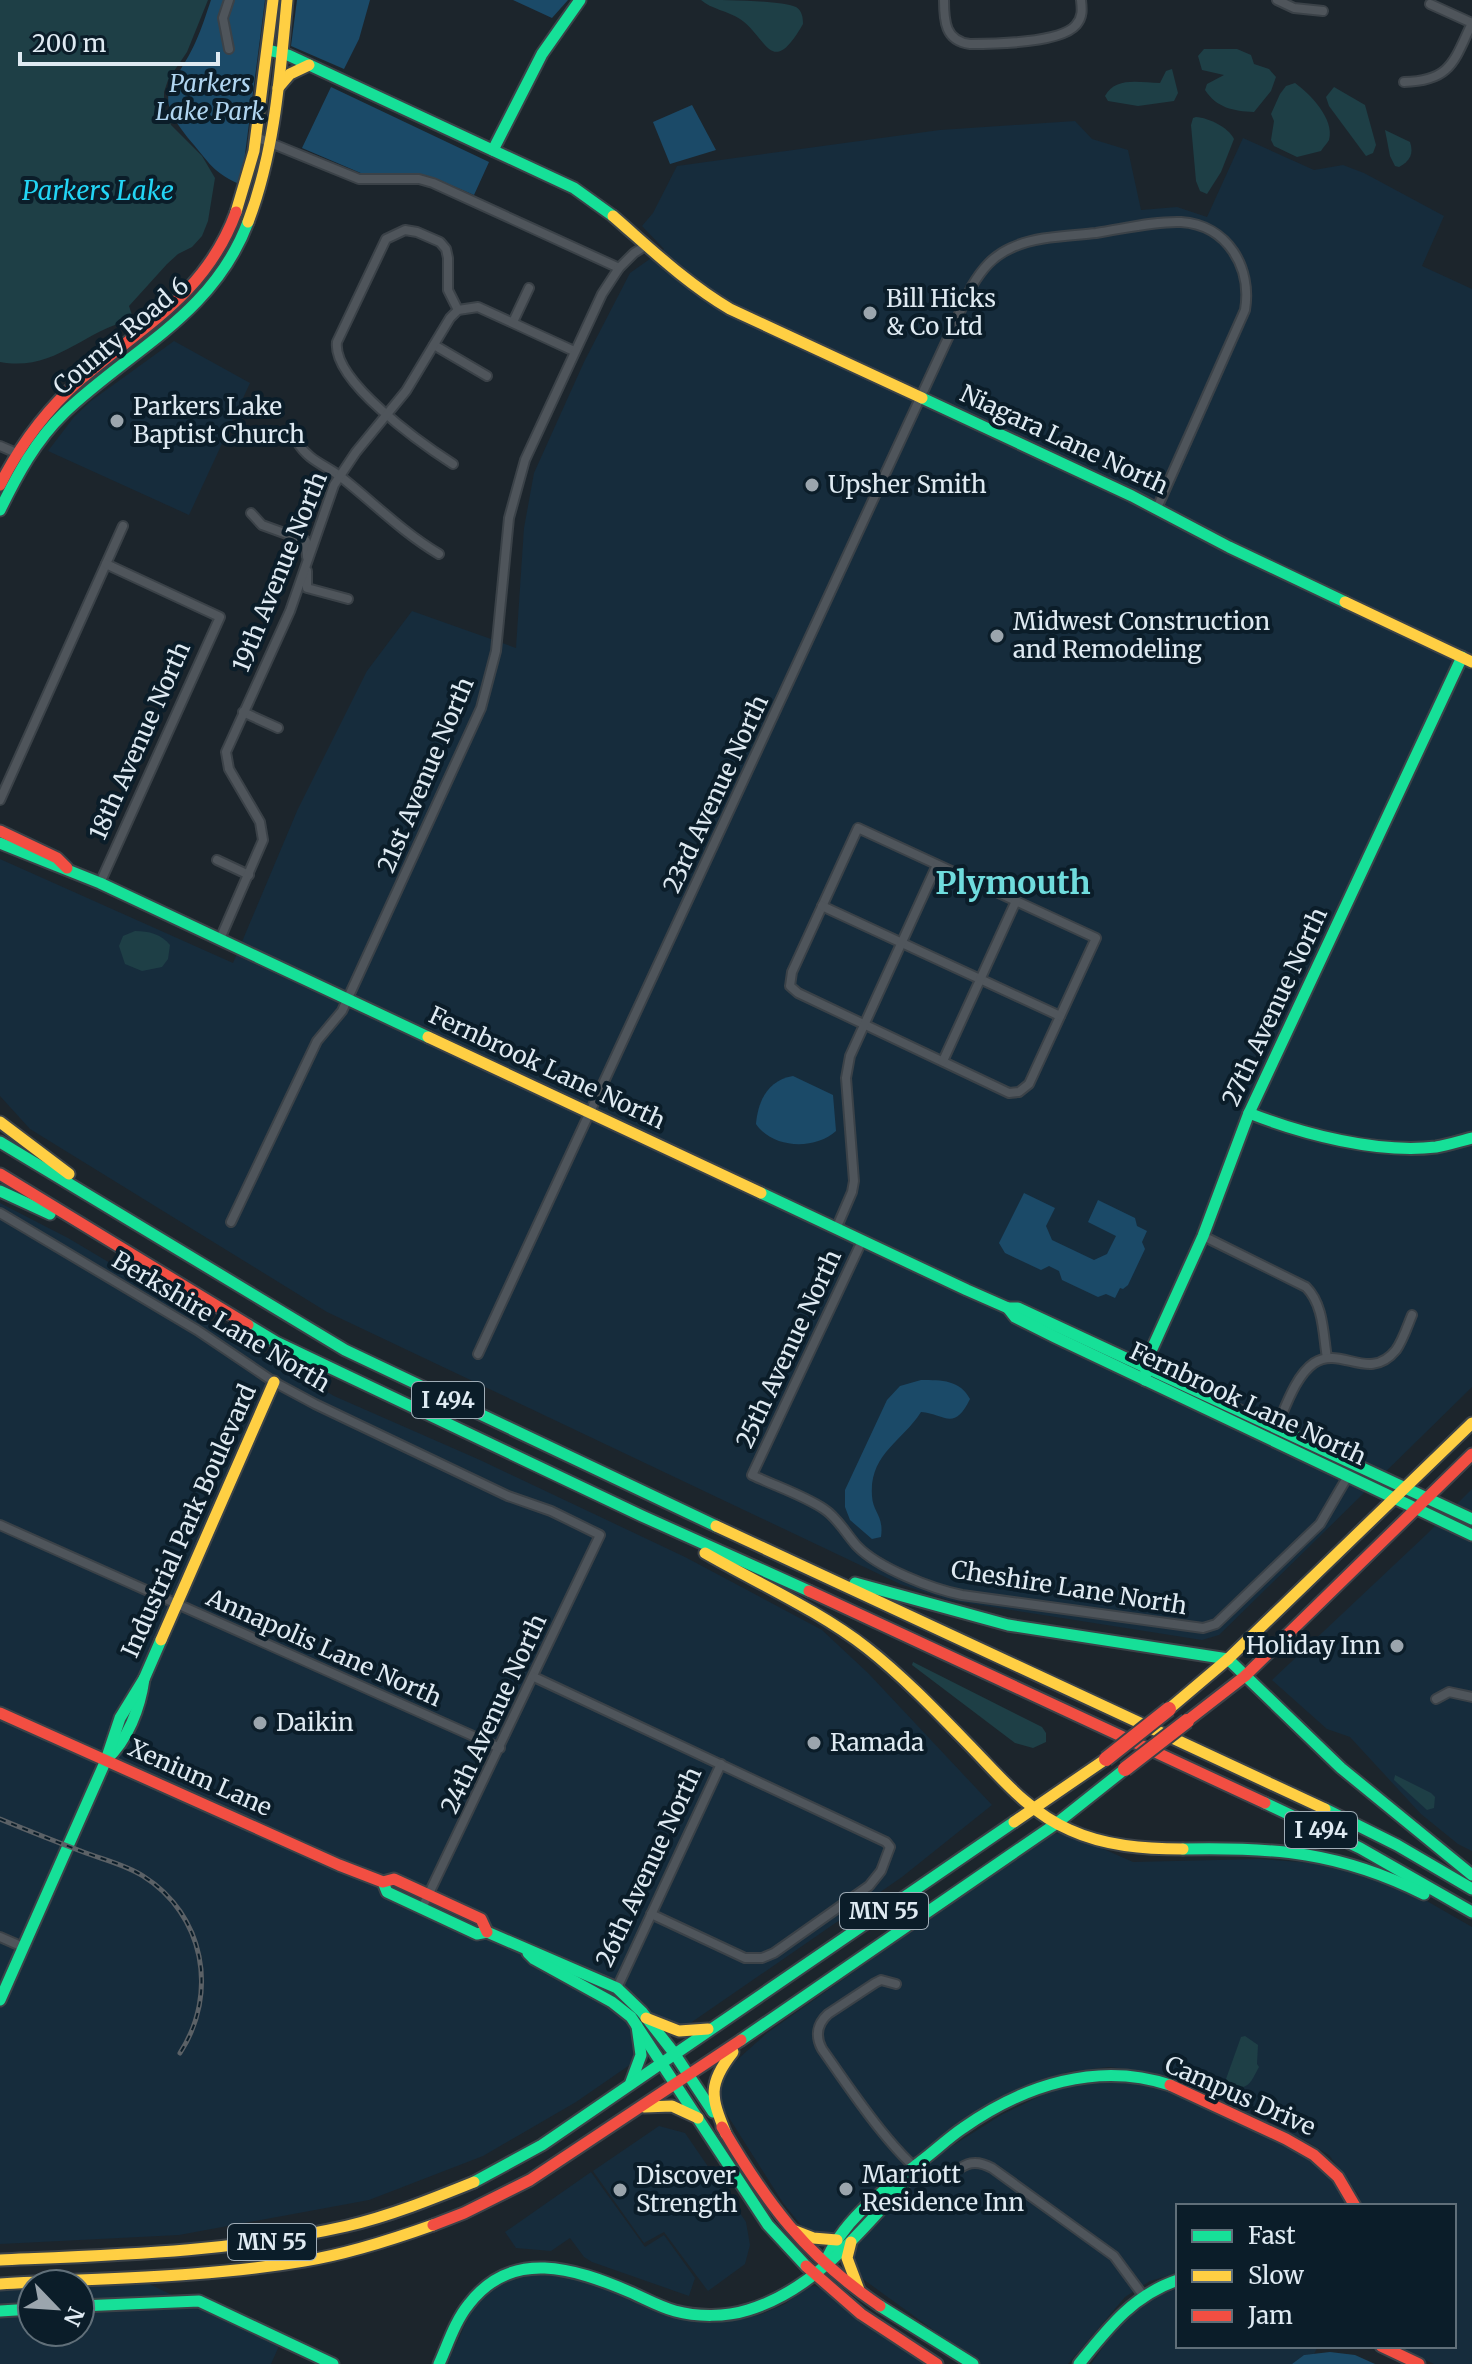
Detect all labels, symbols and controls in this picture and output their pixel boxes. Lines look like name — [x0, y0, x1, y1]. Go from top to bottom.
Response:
scale bar — [20, 16, 218, 66]
text: 200 m — [32, 28, 107, 59]
park label: Parkers Lake Park — [156, 68, 264, 127]
water label: Parkers Lake — [22, 174, 174, 207]
street label: County Road 6 — [47, 270, 195, 401]
place label: Bill Hicks & Co Ltd — [886, 283, 996, 342]
marker: Bill Hicks & Co Ltd — [861, 304, 879, 322]
street label: Niagara Lane North — [955, 378, 1173, 501]
place label: Parkers Lake Baptist Church — [133, 391, 305, 450]
marker: Parkers Lake Baptist Church — [108, 412, 126, 430]
street label: 19th Avenue North — [225, 467, 334, 676]
place label: Upsher Smith — [828, 469, 987, 500]
marker: Upsher Smith — [803, 476, 821, 494]
place label: Midwest Construction and Remodeling — [1013, 606, 1270, 665]
marker: Midwest Construction and Remodeling — [988, 627, 1006, 645]
street label: 18th Avenue North — [82, 637, 197, 845]
street label: 21st Avenue North — [370, 672, 481, 877]
street label: 23rd Avenue North — [656, 690, 775, 898]
district label: Plymouth — [935, 863, 1091, 903]
street label: 27th Avenue North — [1215, 902, 1334, 1111]
street label: Fernbrook Lane North — [424, 999, 670, 1136]
street label: Berkshire Lane North — [107, 1244, 336, 1399]
street label: 25th Avenue North — [729, 1245, 848, 1453]
street label: Fernbrook Lane North — [1125, 1335, 1371, 1472]
street label: Industrial Park Boulevard — [114, 1379, 263, 1662]
road number: I 494 — [412, 1382, 484, 1418]
street label: Cheshire Lane North — [949, 1554, 1189, 1621]
street label: Annapolis Lane North — [201, 1581, 447, 1713]
street label: 24th Avenue North — [434, 1609, 553, 1819]
place label: Holiday Inn — [1246, 1630, 1381, 1661]
marker: Holiday Inn — [1388, 1637, 1406, 1655]
place label: Daikin — [276, 1707, 354, 1738]
marker: Daikin — [251, 1714, 269, 1732]
place label: Ramada — [830, 1727, 924, 1758]
street label: Xenium Lane — [124, 1732, 277, 1823]
marker: Ramada — [805, 1734, 823, 1752]
street label: 26th Avenue North — [589, 1762, 708, 1972]
road number: I 494 — [1285, 1812, 1357, 1848]
road number: MN 55 — [840, 1893, 928, 1929]
street label: Campus Drive — [1160, 2049, 1320, 2143]
place label: Marriott Residence Inn — [862, 2159, 1024, 2218]
place label: Discover Strength — [636, 2160, 738, 2219]
marker: Marriott Residence Inn — [837, 2180, 855, 2198]
marker: Discover Strength — [611, 2181, 629, 2199]
legend — [1176, 2204, 1456, 2348]
text: Fast — [1248, 2220, 1296, 2251]
road number: MN 55 — [228, 2224, 316, 2260]
text: Slow — [1248, 2260, 1304, 2291]
north arrow — [16, 2268, 96, 2348]
text: Jam — [1247, 2300, 1293, 2331]
text: N — [58, 2303, 90, 2331]

